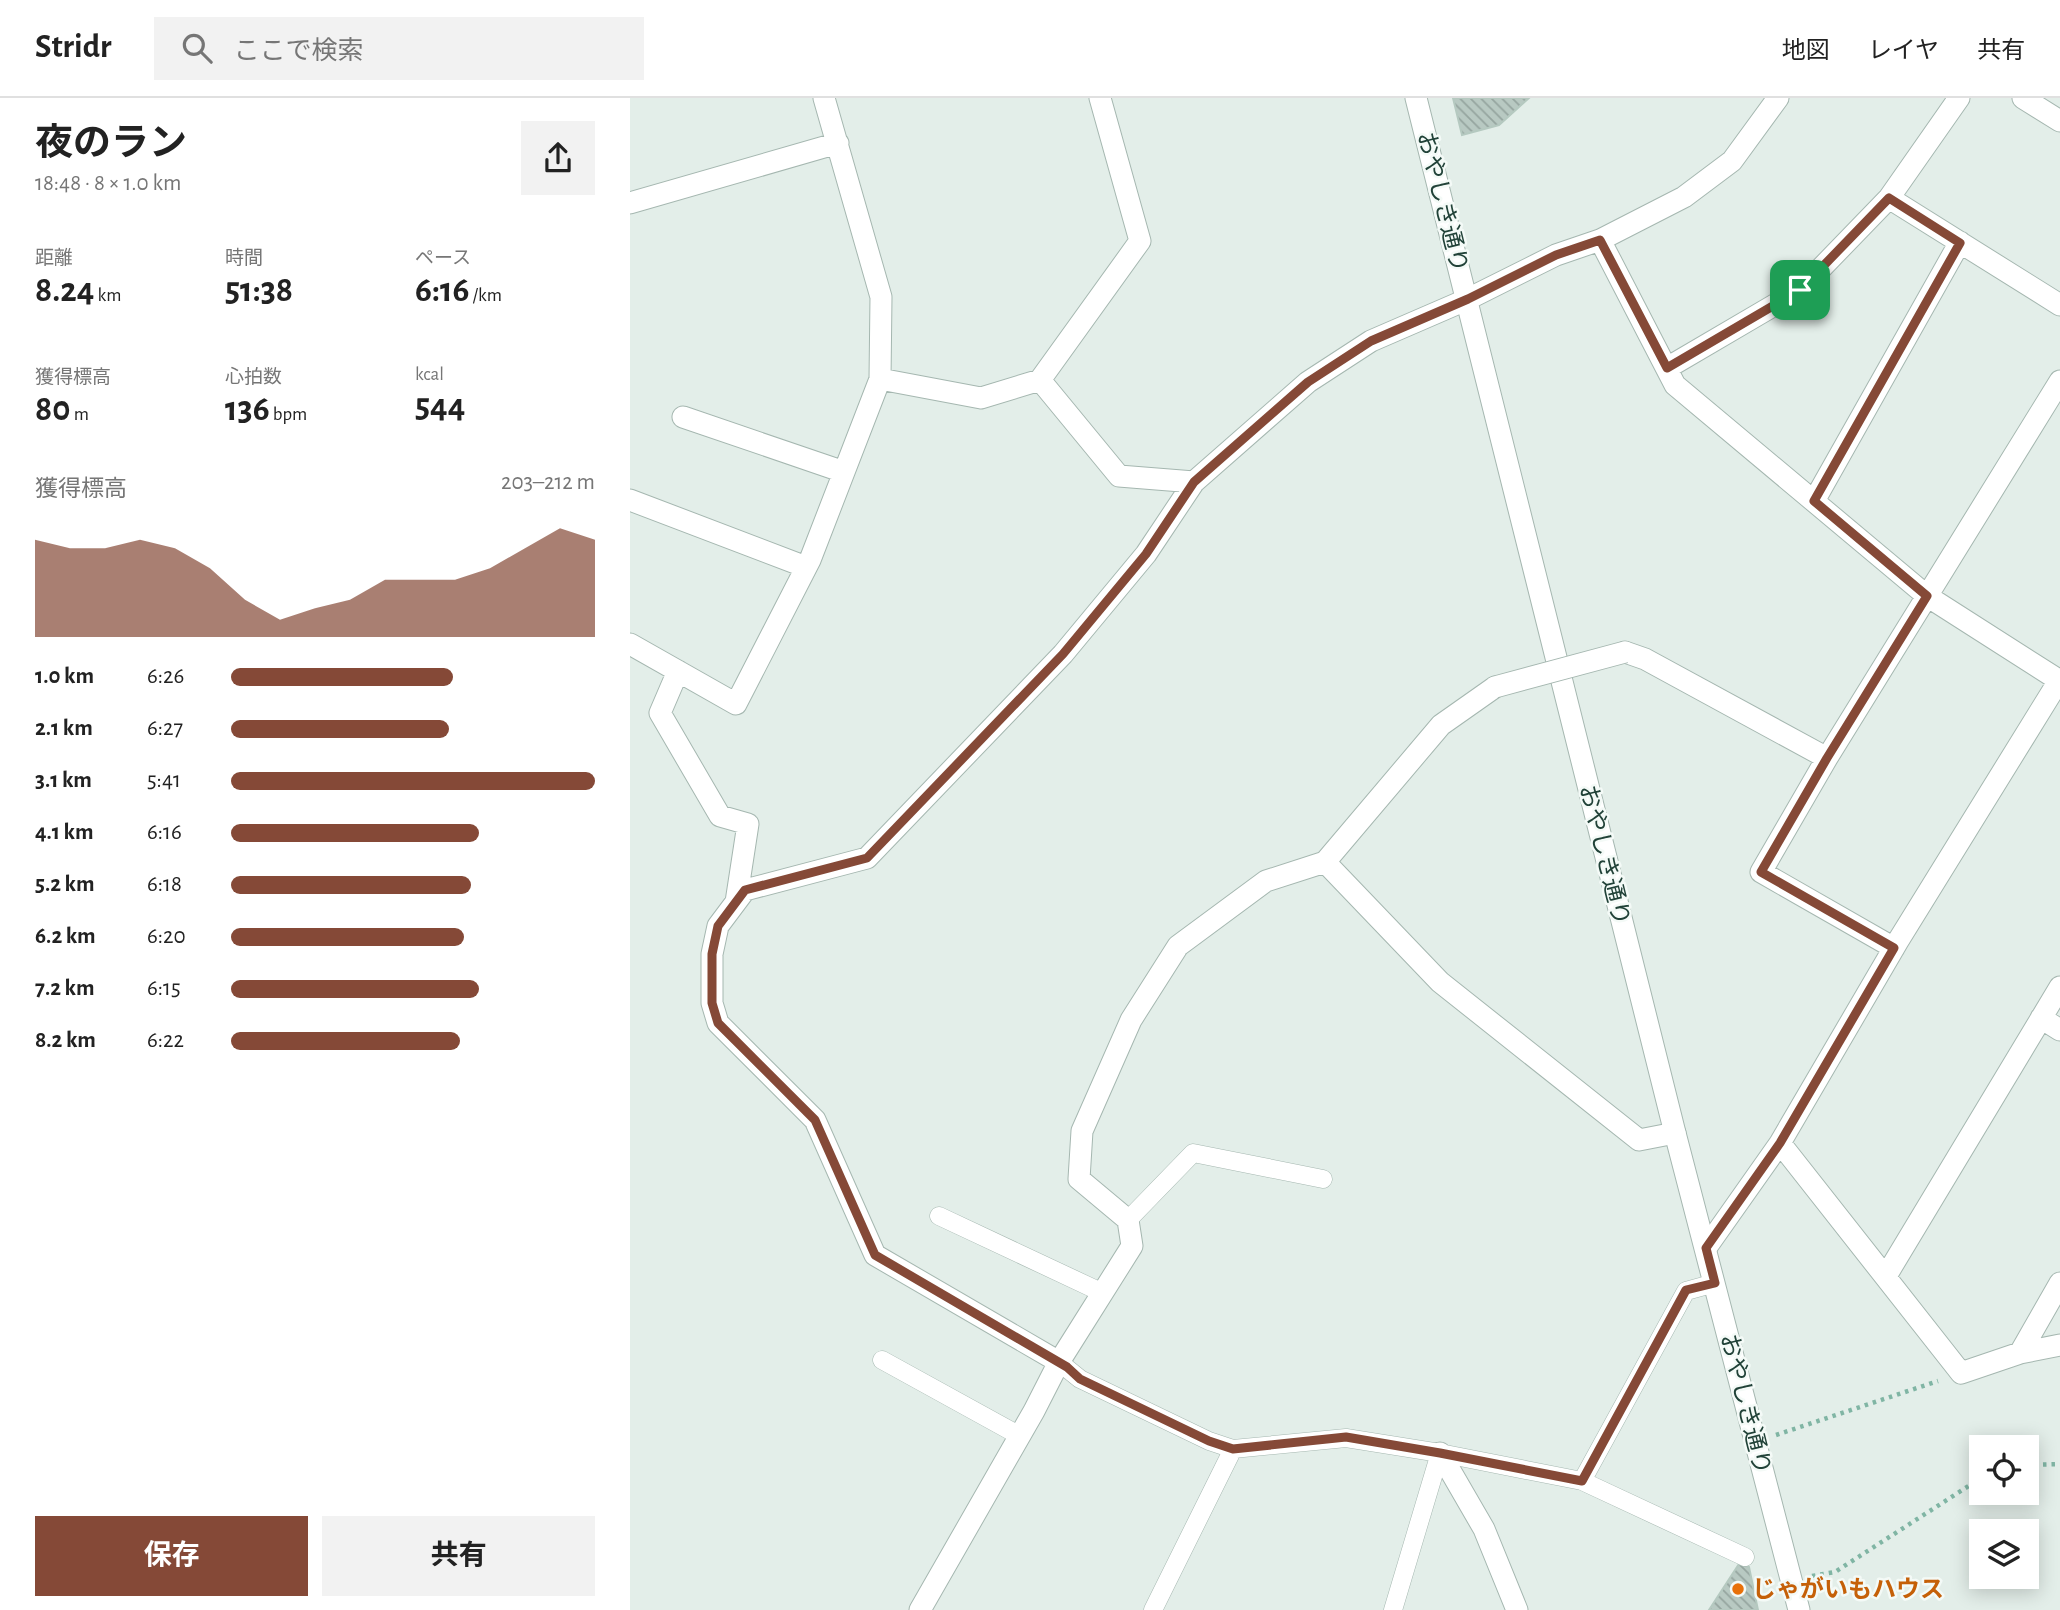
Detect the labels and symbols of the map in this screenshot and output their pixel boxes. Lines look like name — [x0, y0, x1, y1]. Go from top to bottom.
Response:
street label: おやしき通り — [1413, 129, 1472, 275]
pin — [1770, 260, 1830, 320]
street label: おやしき通り — [1575, 782, 1634, 928]
street label: おやしき通り — [1716, 1331, 1775, 1477]
place label: じゃがいもハウス — [1752, 1576, 1944, 1602]
marker: じゃがいもハウス — [1730, 1581, 1746, 1597]

